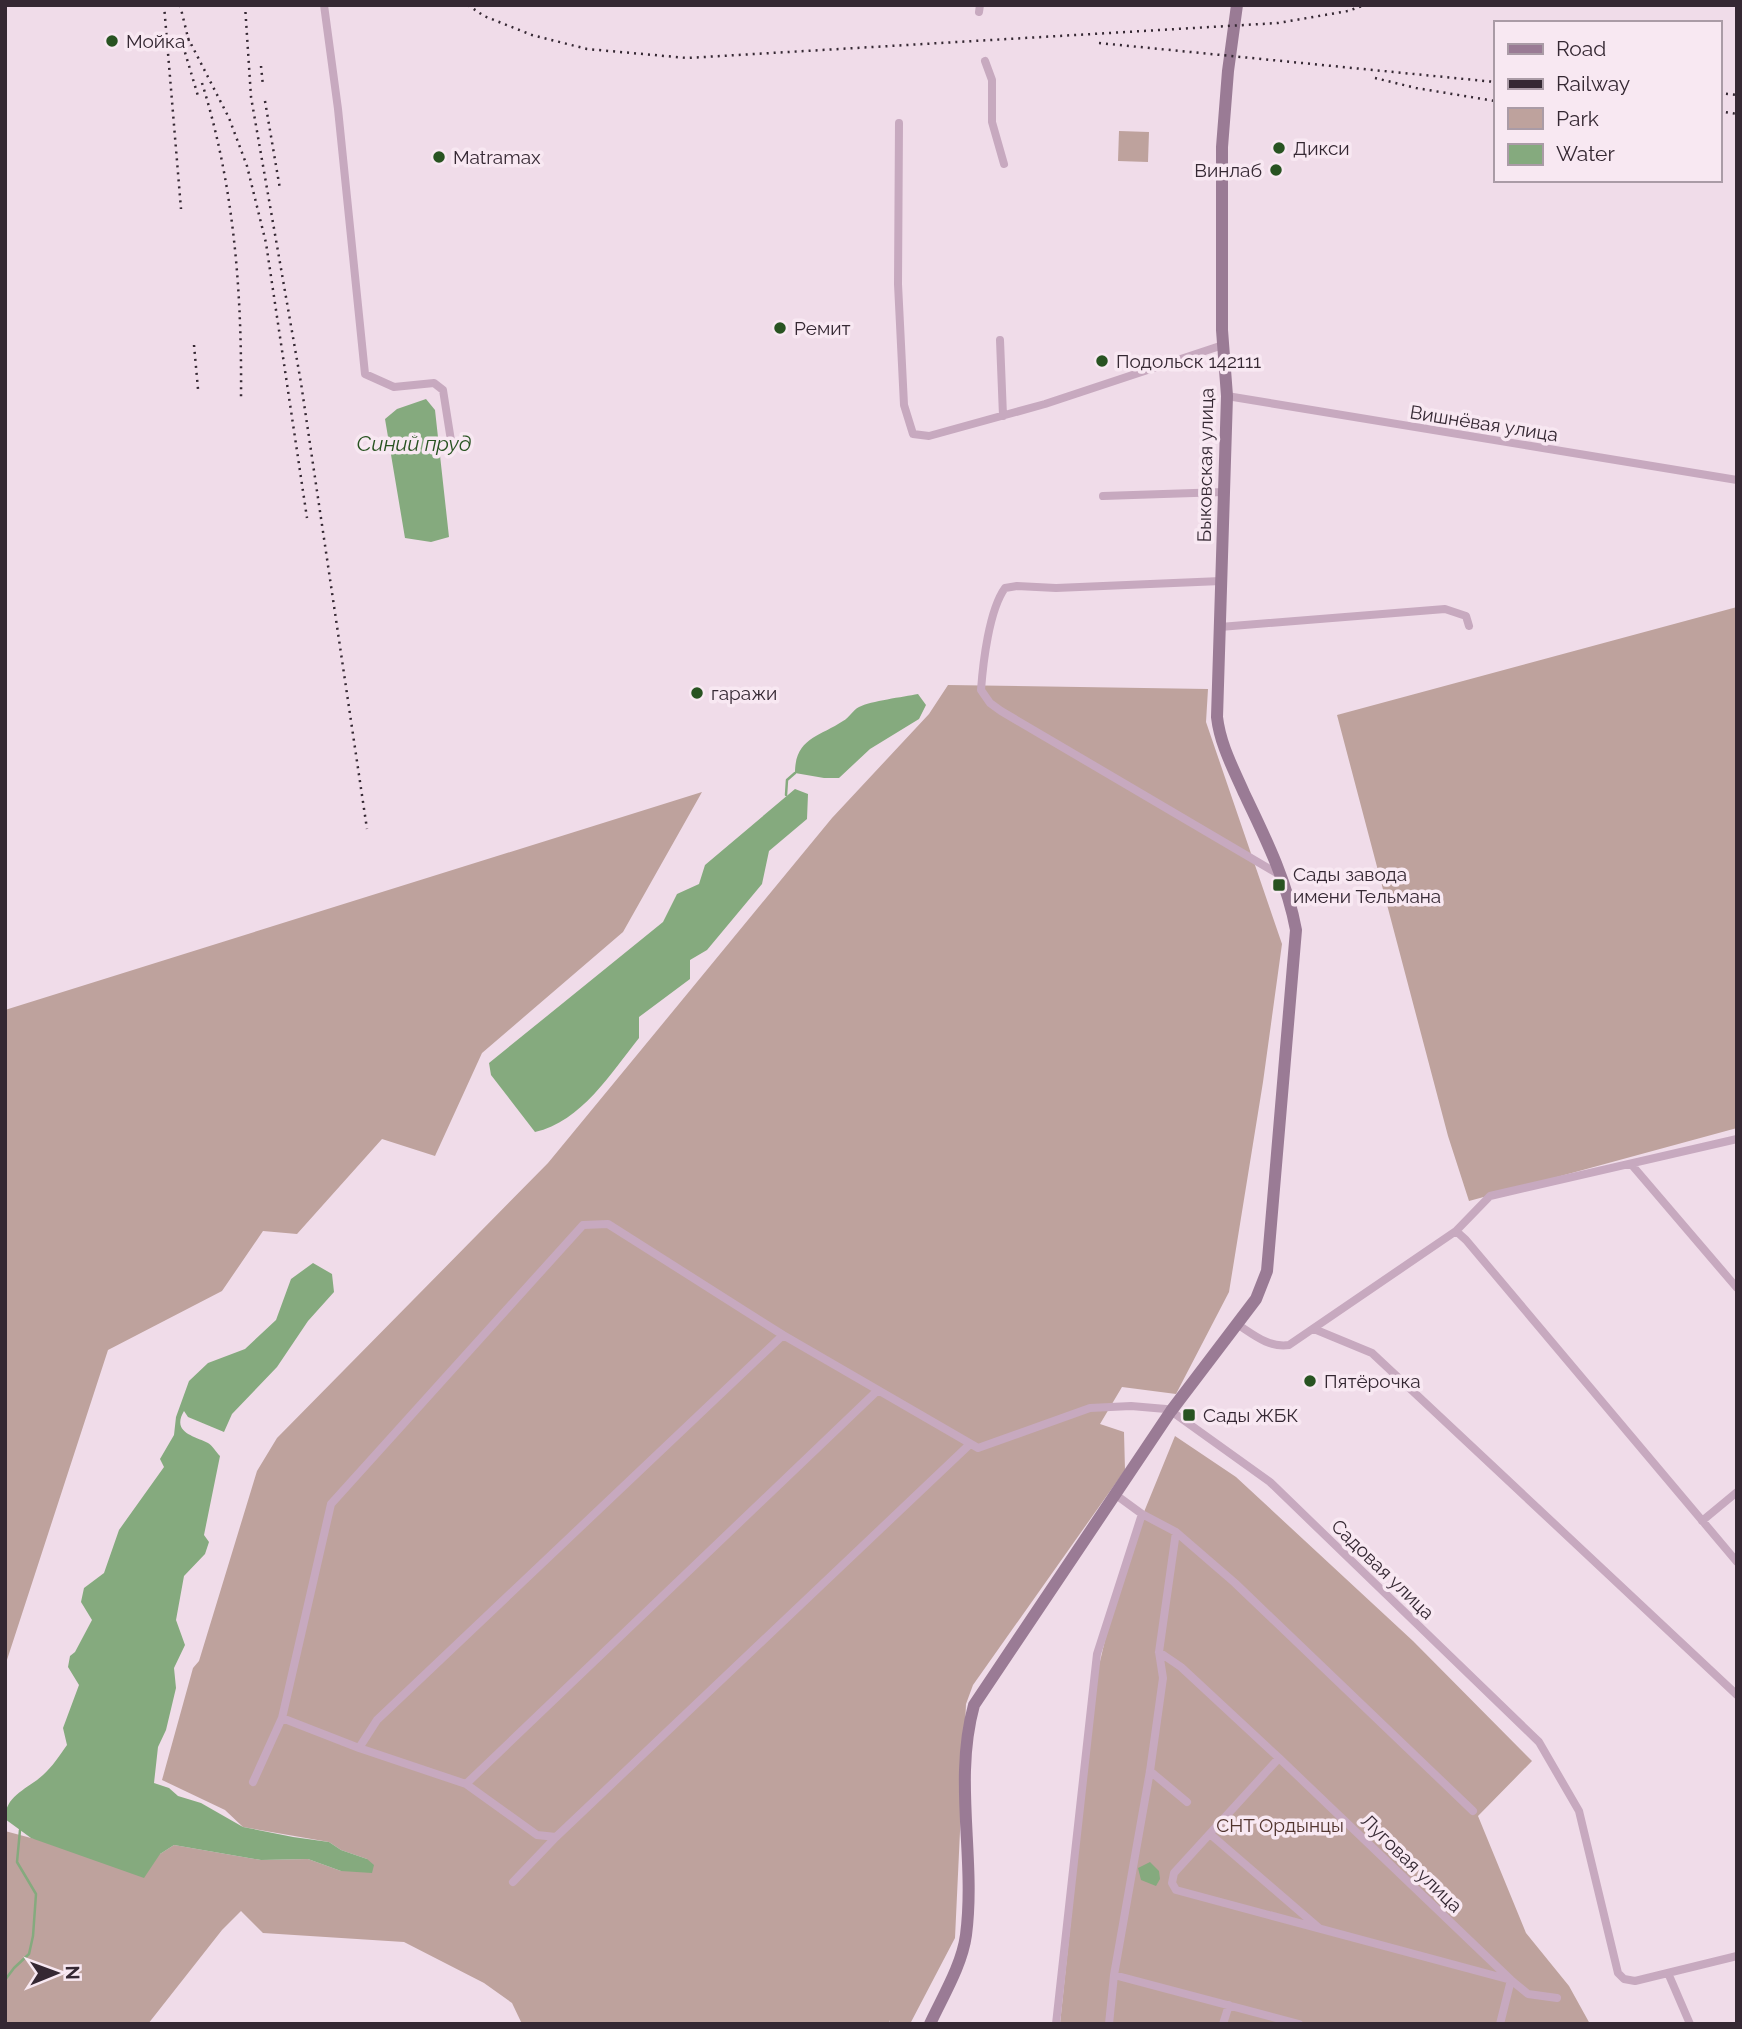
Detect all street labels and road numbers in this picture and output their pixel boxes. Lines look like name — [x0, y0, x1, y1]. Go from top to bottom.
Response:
street label: Быковская улица — [1193, 387, 1217, 543]
street label: Вишнёвая улица — [1408, 400, 1560, 446]
street label: Садовая улица — [1327, 1514, 1439, 1624]
street label: Луговая улица — [1357, 1809, 1467, 1917]

